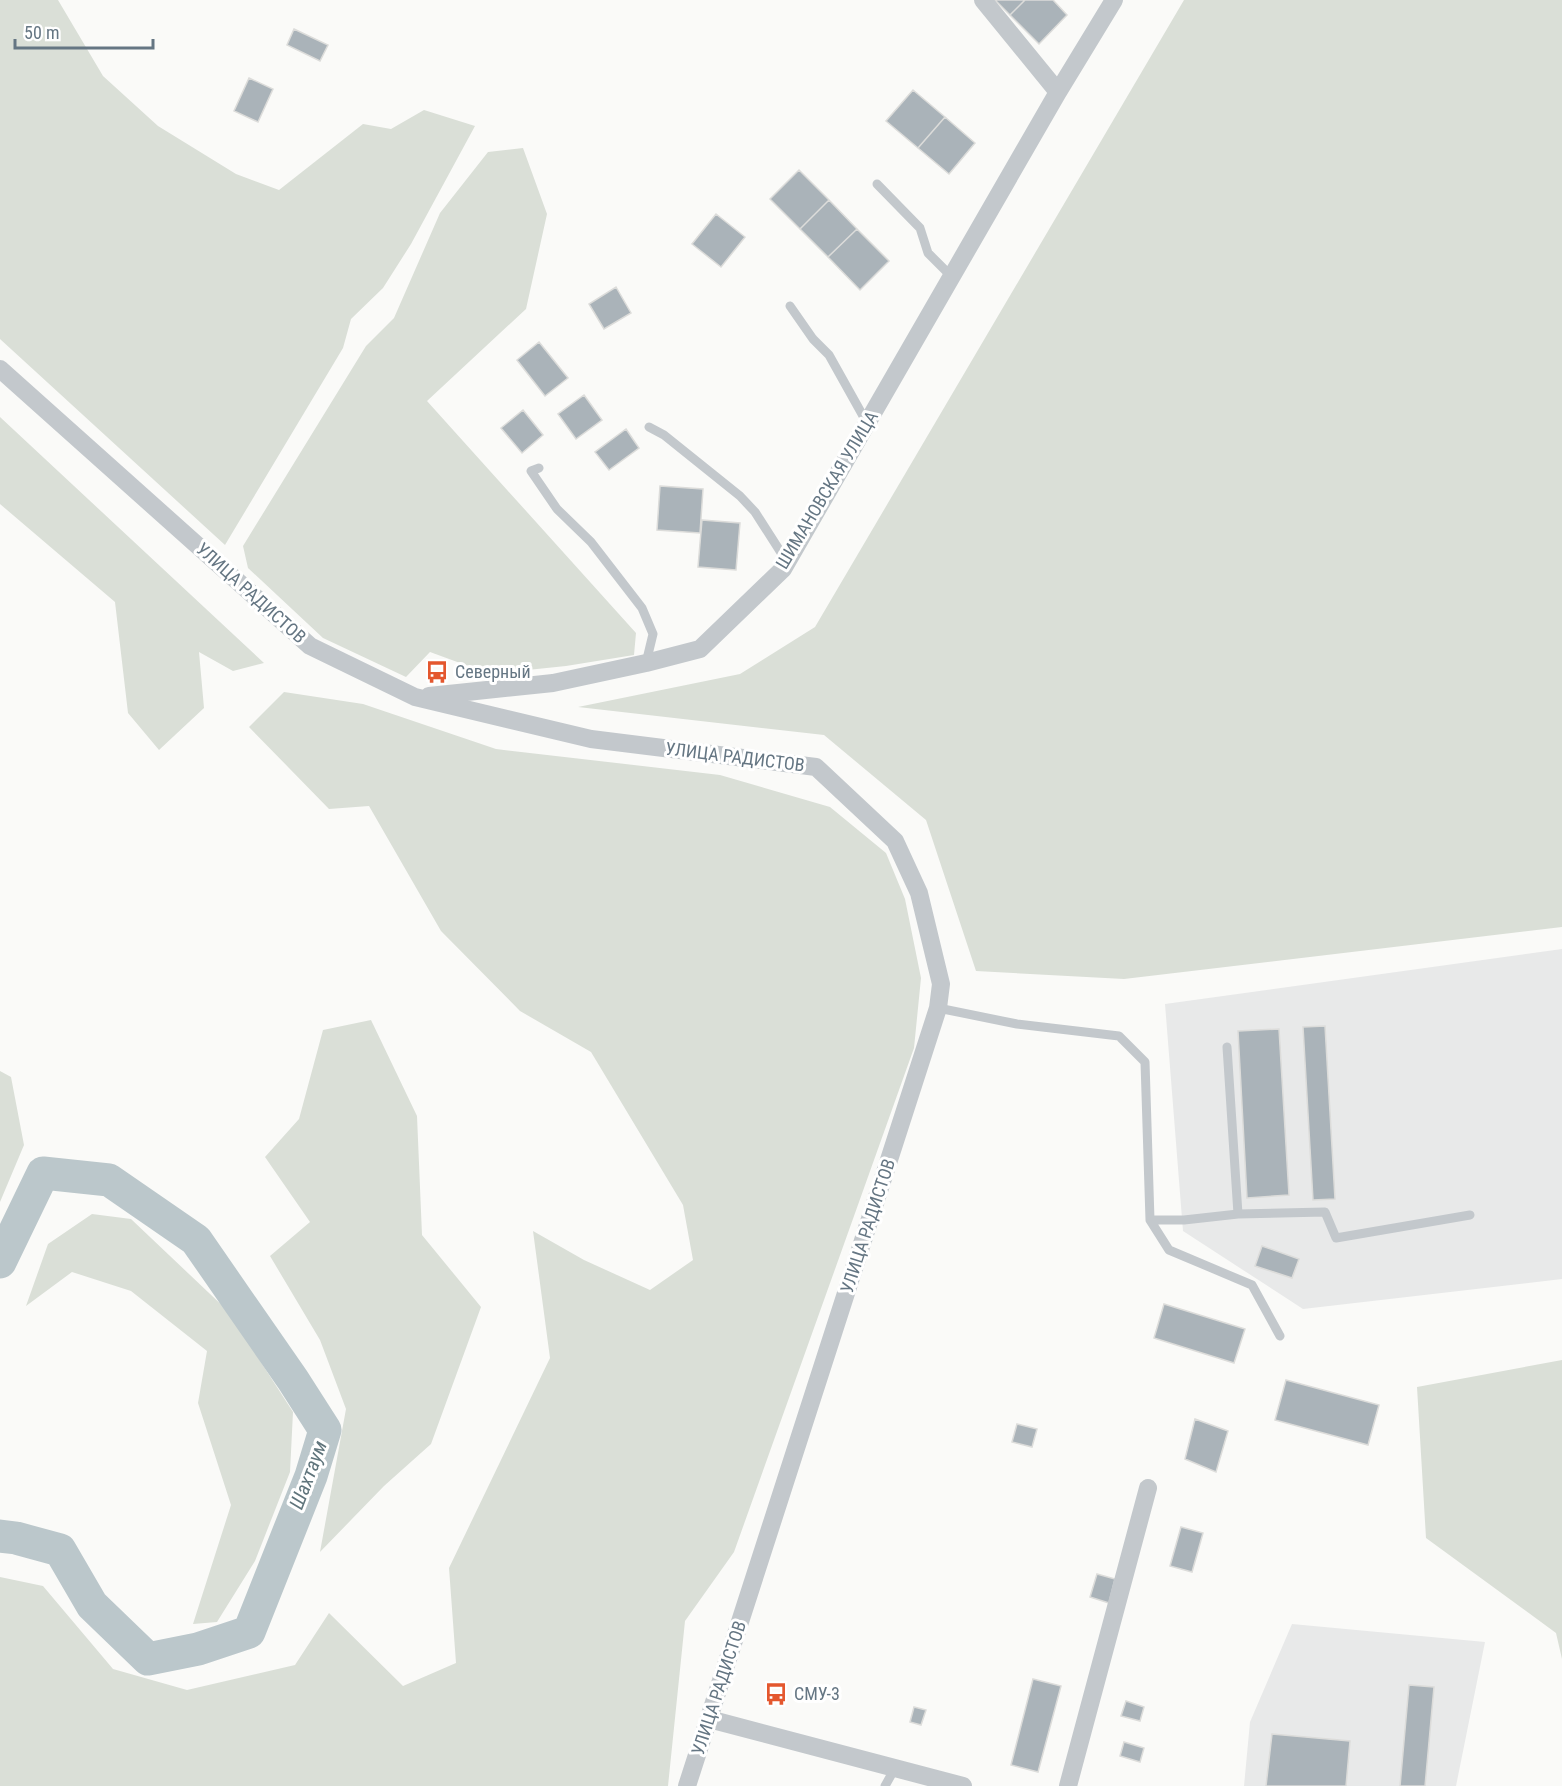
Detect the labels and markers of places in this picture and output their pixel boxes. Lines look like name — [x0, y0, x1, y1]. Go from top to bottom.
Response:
bus stop icon: Северный — [424, 659, 450, 685]
place label: Северный — [455, 661, 531, 682]
bus stop icon: СМУ-3 — [763, 1681, 789, 1707]
place label: СМУ-3 — [794, 1683, 840, 1704]

